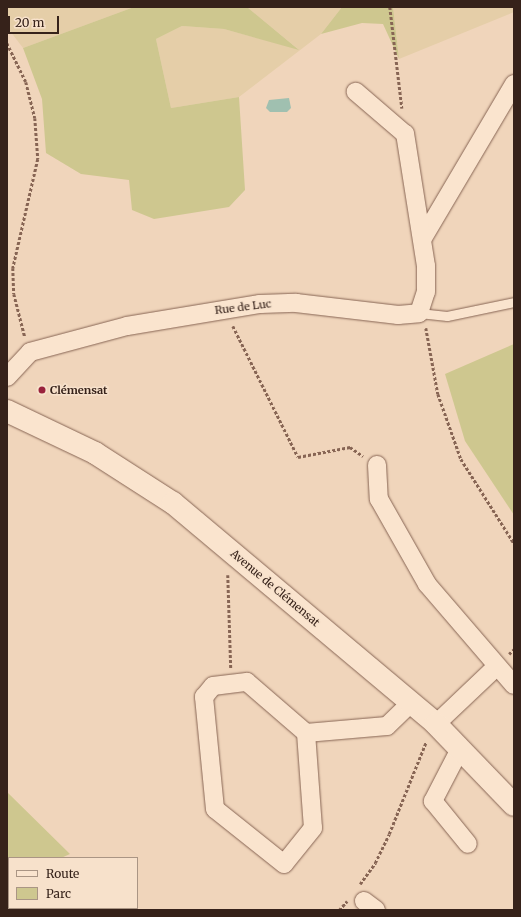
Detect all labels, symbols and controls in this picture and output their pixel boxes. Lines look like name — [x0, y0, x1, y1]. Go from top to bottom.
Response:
scale bar — [10, 8, 61, 34]
text: 20 m — [15, 15, 44, 30]
street label: Rue de Luc — [214, 297, 272, 317]
place label: Clémensat — [50, 383, 107, 397]
marker: Clémensat — [37, 385, 47, 395]
street label: Avenue de Clémensat — [228, 547, 322, 629]
legend — [8, 857, 138, 909]
text: Route — [46, 866, 79, 881]
text: Parc — [46, 886, 71, 901]

